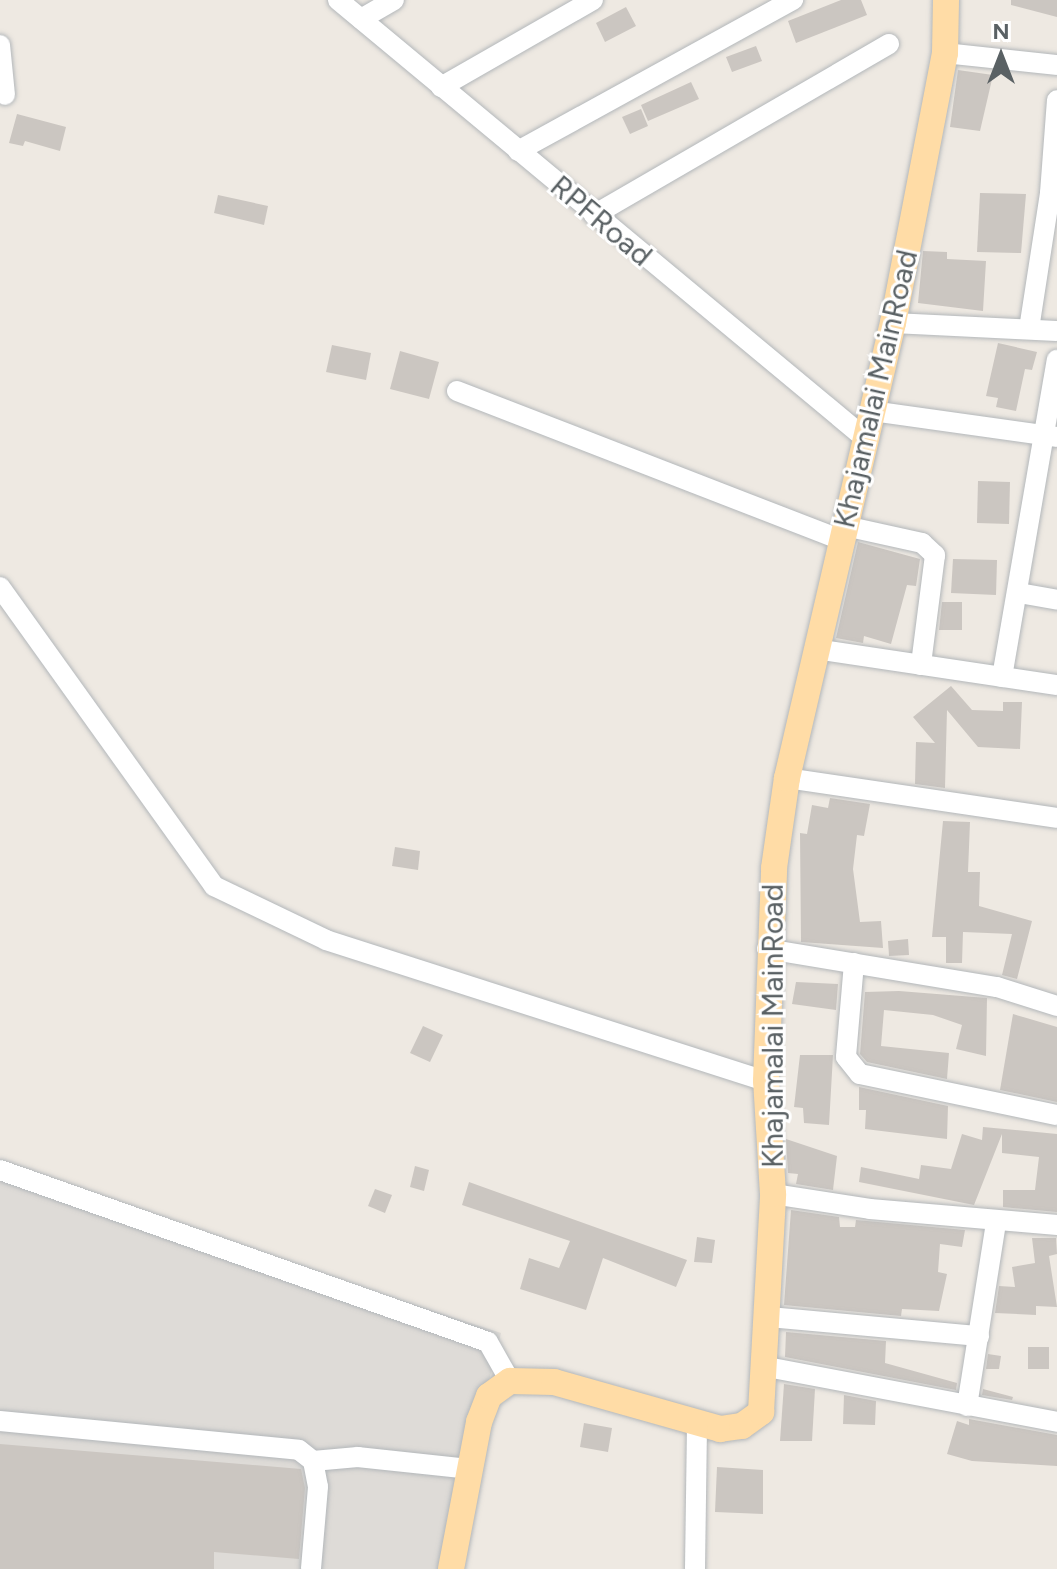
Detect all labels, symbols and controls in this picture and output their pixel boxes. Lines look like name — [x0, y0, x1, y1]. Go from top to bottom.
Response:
north arrow — [961, 16, 1041, 96]
text: N — [992, 18, 1010, 45]
street label: RPFRoad — [543, 168, 659, 274]
street label: Khajamalai MainRoad — [826, 246, 926, 532]
street label: Khajamalai MainRoad — [755, 884, 791, 1168]

